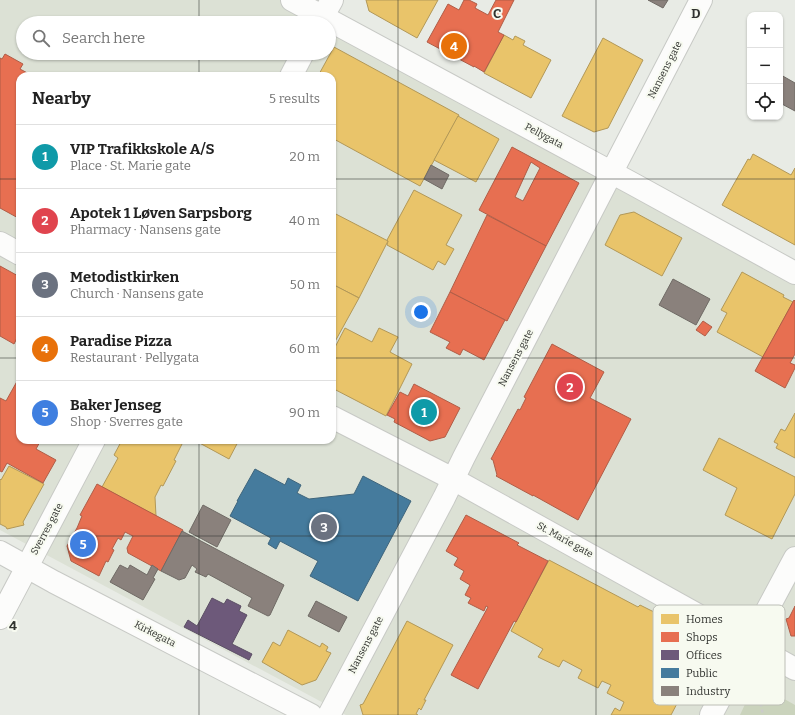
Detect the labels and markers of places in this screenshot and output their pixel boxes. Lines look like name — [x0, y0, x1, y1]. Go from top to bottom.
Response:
pin: 4 — [441, 31, 467, 61]
pin: 2 — [557, 372, 583, 402]
pin: 1 — [411, 397, 437, 427]
pin: 3 — [311, 512, 337, 542]
pin: 5 — [70, 529, 96, 559]

